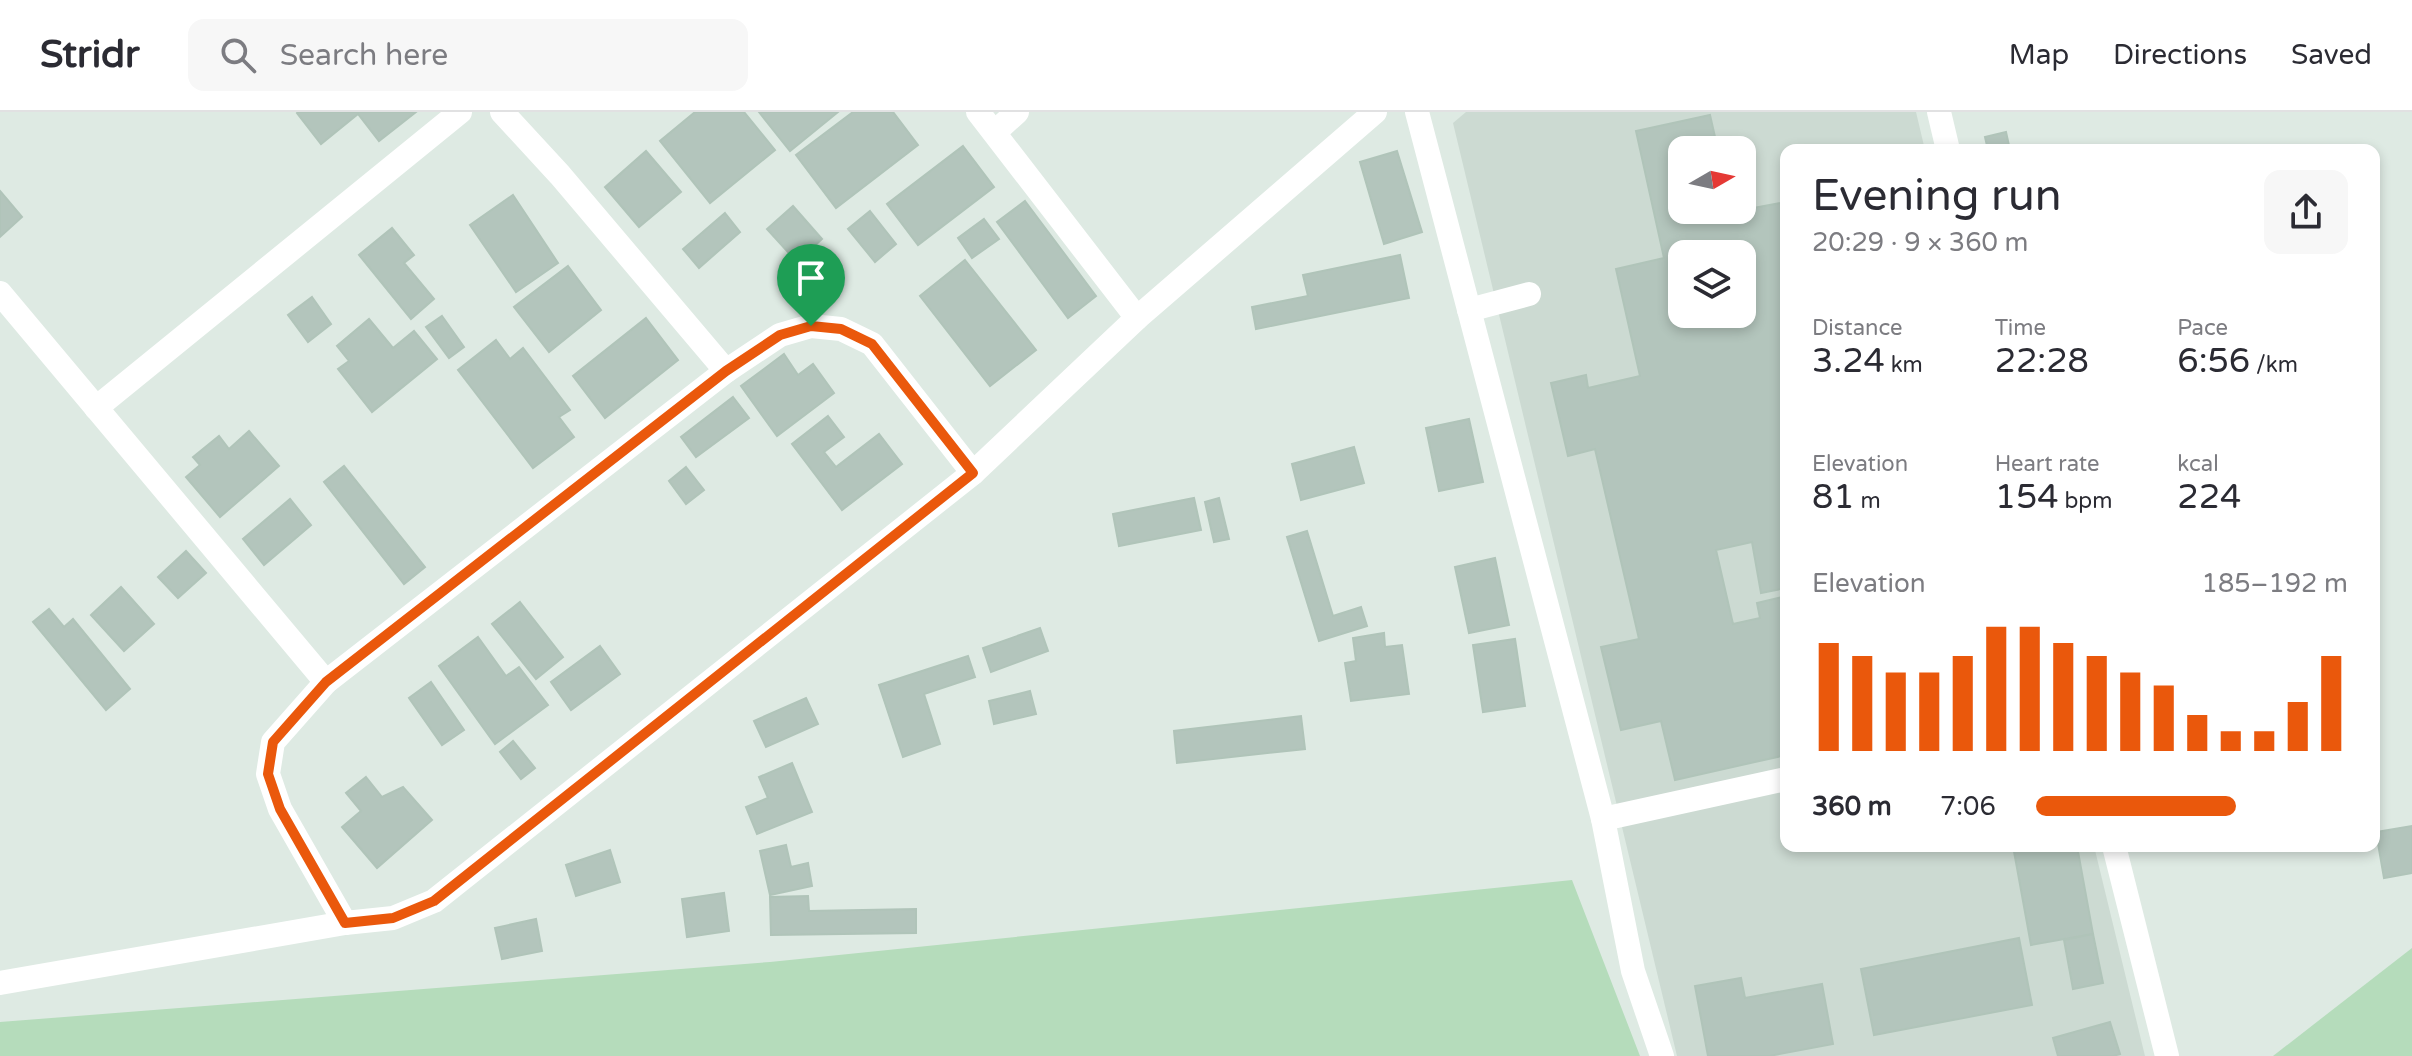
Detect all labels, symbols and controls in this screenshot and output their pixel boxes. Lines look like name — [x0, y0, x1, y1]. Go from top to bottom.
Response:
search box — [188, 19, 748, 91]
text: Stridr — [40, 32, 140, 78]
icon: search — [216, 33, 260, 77]
text: Search here — [280, 37, 448, 74]
text: Map — [2009, 38, 2069, 72]
text: Directions — [2113, 38, 2247, 72]
text: Saved — [2291, 38, 2372, 72]
north arrow — [1668, 136, 1756, 224]
map controls — [1668, 136, 1756, 328]
text: Evening run — [1812, 170, 2061, 223]
button: share — [2264, 170, 2348, 254]
text: 20:29 · 9 × 360 m — [1812, 227, 2028, 258]
button: layers — [1668, 240, 1756, 328]
pin — [777, 244, 845, 326]
icon: arrive — [789, 256, 833, 300]
text: Distance — [1812, 315, 1903, 341]
text: Time — [1995, 315, 2046, 341]
text: Pace — [2177, 315, 2228, 341]
text: 3.24 — [1812, 341, 1885, 382]
text: 22:28 — [1995, 341, 2089, 382]
text: 6:56 — [2177, 341, 2250, 382]
text: km — [1885, 352, 1923, 378]
text: /km — [2250, 352, 2298, 378]
text: Elevation — [1812, 451, 1908, 477]
text: Heart rate — [1995, 451, 2100, 477]
text: kcal — [2177, 451, 2219, 477]
text: 81 — [1812, 477, 1855, 518]
text: 154 — [1995, 477, 2059, 518]
text: 224 — [2177, 477, 2241, 518]
text: m — [1855, 488, 1881, 514]
text: bpm — [2059, 488, 2112, 514]
text: Elevation — [1812, 568, 1926, 599]
text: 185–192 m — [2202, 568, 2348, 599]
text: 360 m — [1812, 791, 1892, 822]
text: 7:06 — [1940, 791, 1996, 822]

